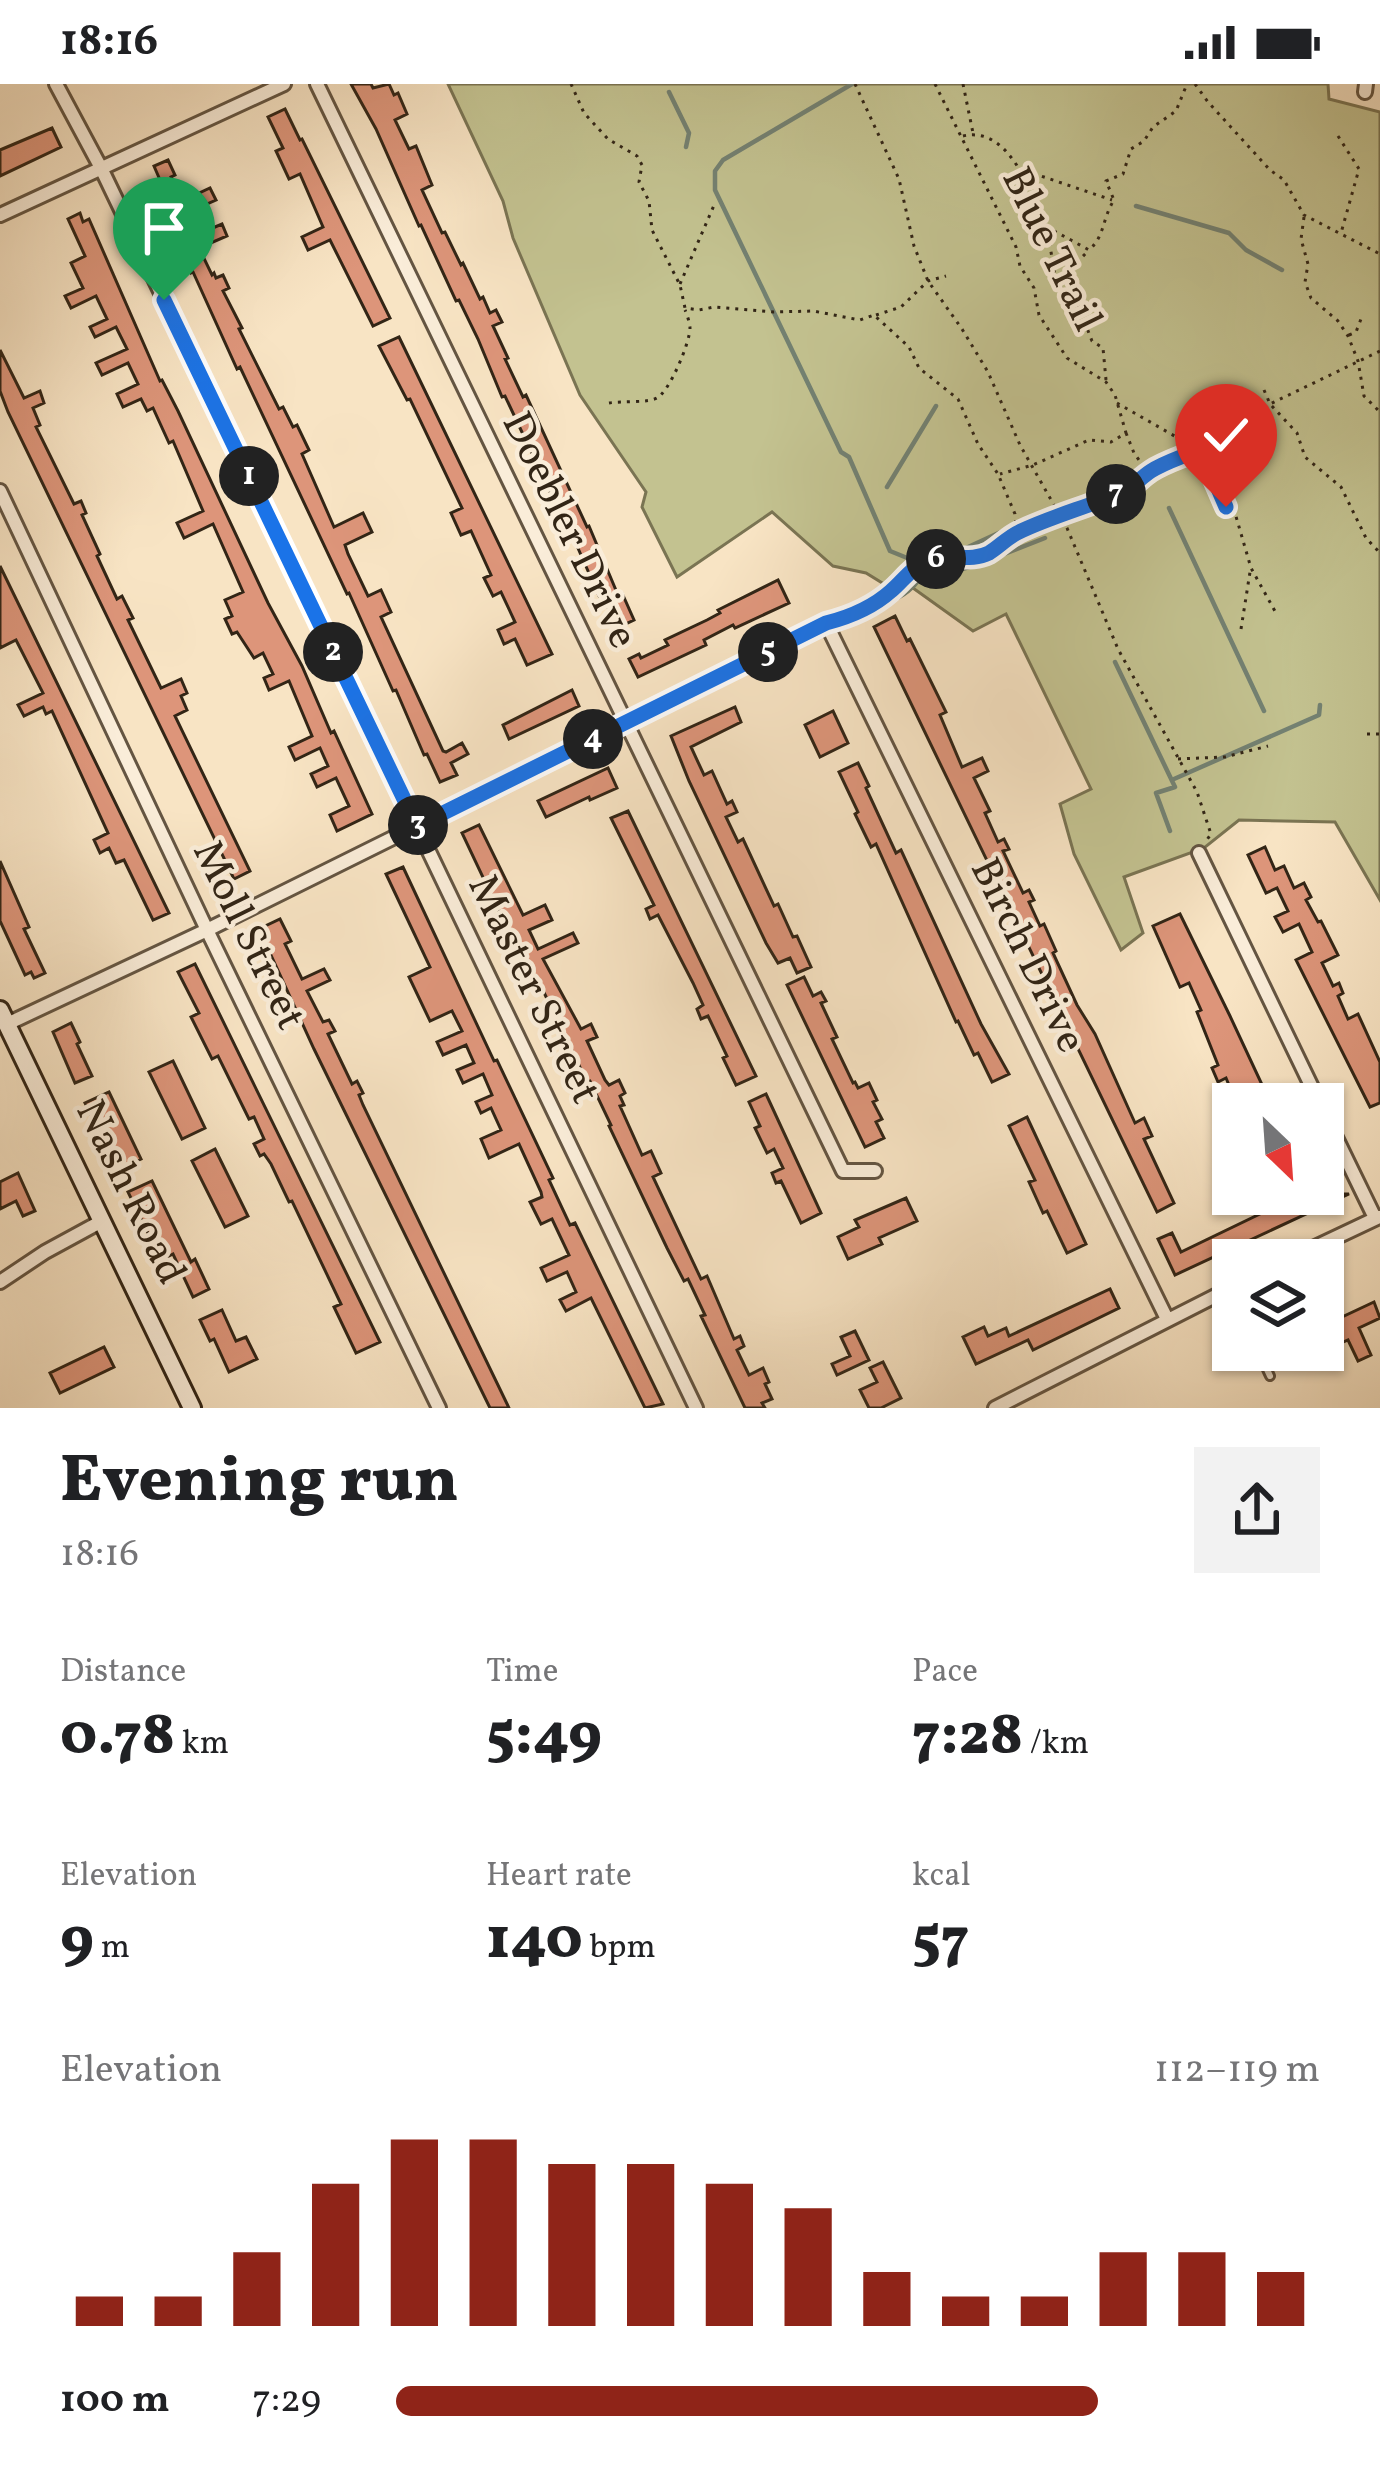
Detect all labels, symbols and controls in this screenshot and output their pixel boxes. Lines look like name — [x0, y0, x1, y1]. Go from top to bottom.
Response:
text: 18:16 — [60, 11, 158, 74]
street label: Blue Trail — [985, 158, 1115, 342]
pin — [113, 177, 215, 300]
icon: arrive — [131, 195, 197, 261]
pin — [1175, 384, 1277, 507]
icon: check — [1193, 402, 1259, 468]
street label: Doebler Drive — [485, 403, 651, 659]
pin: 1 — [219, 446, 279, 506]
text: 1 — [242, 453, 256, 499]
pin: 7 — [1086, 464, 1146, 524]
text: 7 — [1108, 471, 1124, 517]
pin: 6 — [906, 529, 966, 589]
text: 6 — [927, 536, 945, 582]
pin: 2 — [303, 622, 363, 682]
pin: 5 — [738, 622, 798, 682]
text: 2 — [324, 629, 342, 675]
text: 5 — [760, 629, 776, 675]
pin: 4 — [563, 709, 623, 769]
text: 4 — [583, 716, 603, 762]
pin: 3 — [388, 795, 448, 855]
text: 3 — [410, 802, 426, 848]
street label: Moll Street — [176, 831, 318, 1041]
street label: Birch Drive — [953, 849, 1099, 1063]
street label: Master Street — [451, 865, 613, 1115]
north arrow — [1212, 1083, 1344, 1215]
map controls — [1212, 1083, 1344, 1371]
street label: Nash Road — [59, 1091, 199, 1295]
button: layers — [1212, 1239, 1344, 1371]
text: Evening run — [60, 1437, 459, 1529]
button: share — [1194, 1447, 1320, 1573]
text: 18:16 — [60, 1528, 139, 1582]
text: Distance — [60, 1650, 186, 1696]
text: Time — [486, 1650, 558, 1696]
text: Pace — [912, 1650, 978, 1696]
text: 0.78 — [60, 1696, 175, 1779]
text: 5:49 — [486, 1696, 602, 1779]
text: 7:28 — [912, 1696, 1023, 1779]
text: km — [175, 1722, 229, 1768]
text: /km — [1023, 1722, 1089, 1768]
text: Elevation — [60, 1854, 197, 1900]
text: Heart rate — [486, 1854, 632, 1900]
text: kcal — [912, 1854, 971, 1900]
text: 9 — [60, 1900, 94, 1983]
text: 140 — [486, 1900, 583, 1983]
text: 57 — [912, 1900, 969, 1983]
text: m — [94, 1926, 130, 1972]
text: bpm — [583, 1926, 656, 1972]
text: Elevation — [60, 2044, 222, 2098]
text: 112–119 m — [1154, 2044, 1320, 2098]
text: 100 m — [60, 2374, 170, 2428]
text: 7:29 — [252, 2374, 321, 2428]

